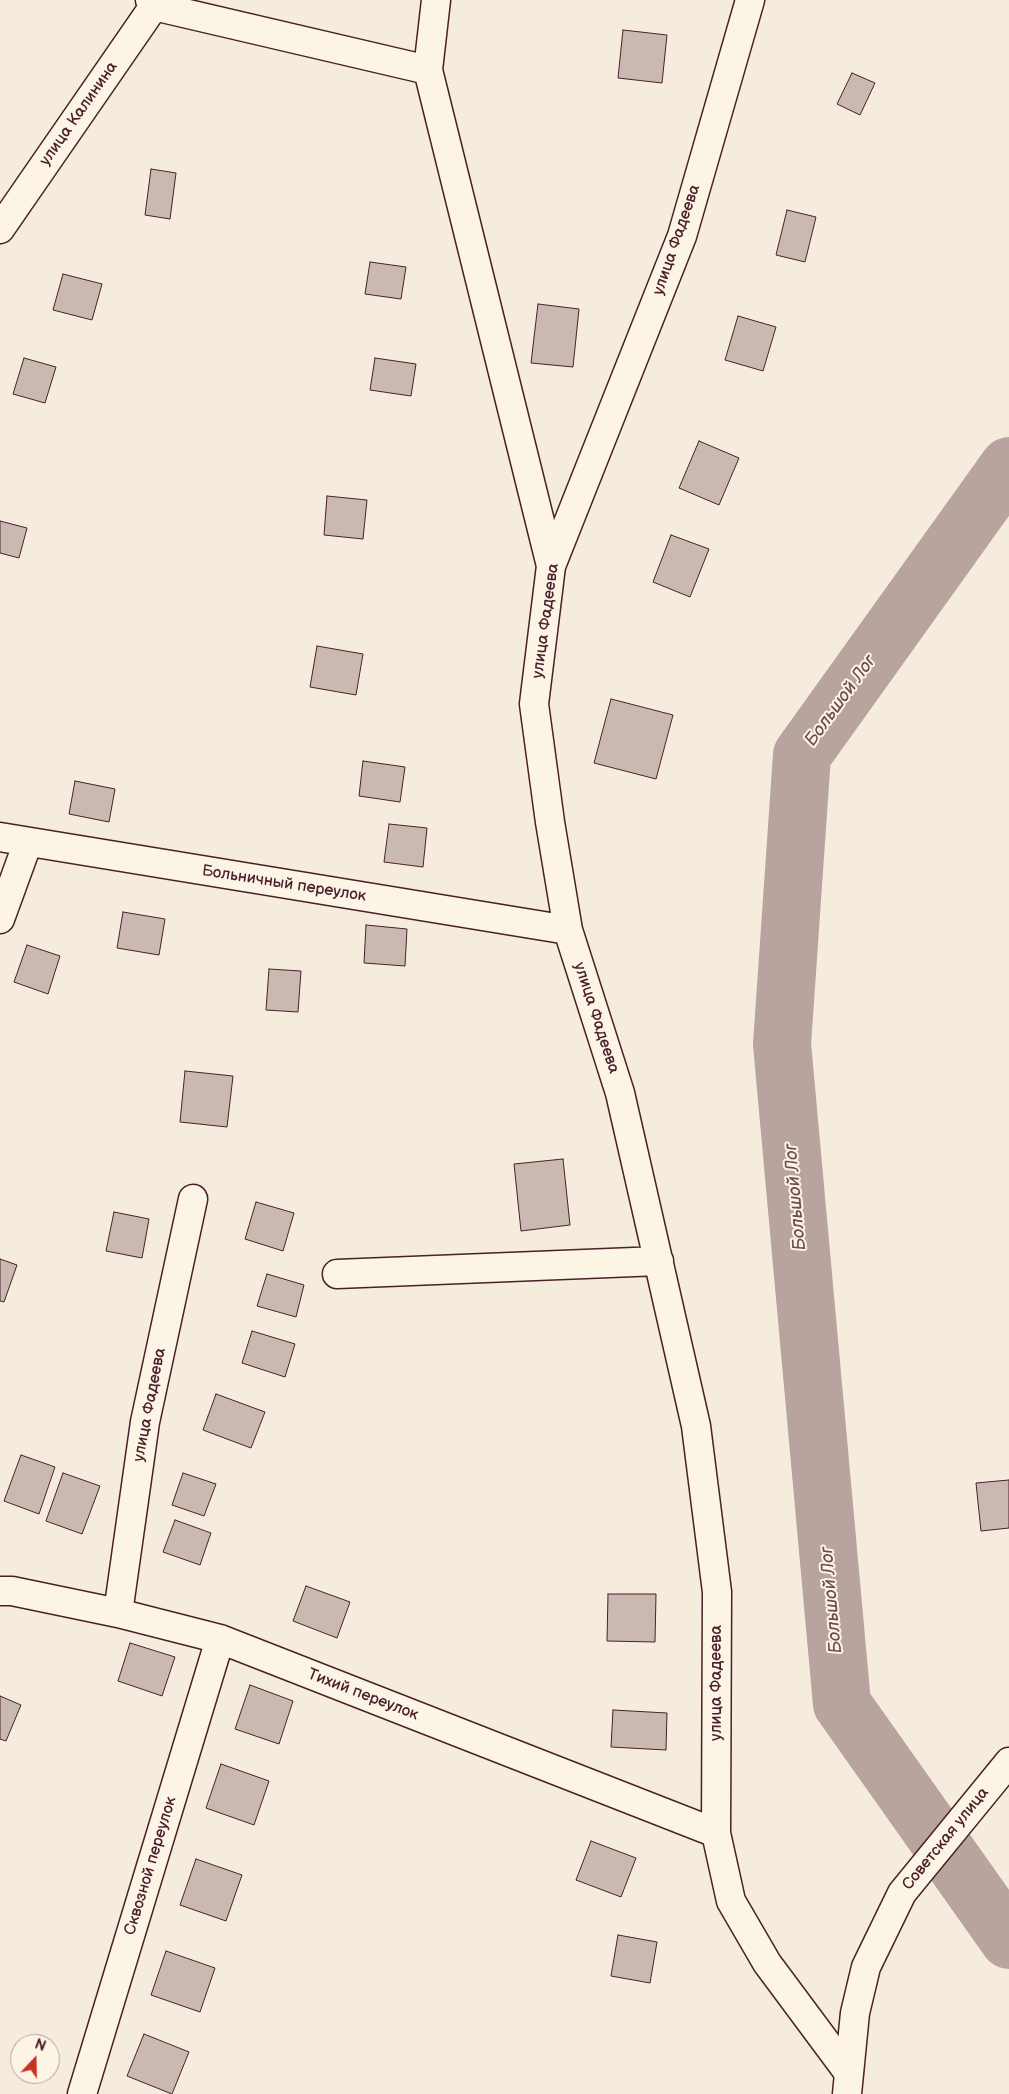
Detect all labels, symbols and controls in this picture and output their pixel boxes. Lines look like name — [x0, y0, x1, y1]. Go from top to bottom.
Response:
street label: улица Калинина — [36, 58, 122, 170]
street label: улица Фадеева — [649, 182, 705, 298]
street label: улица Фадеева — [528, 562, 564, 680]
water label: Большой Лог — [801, 651, 881, 751]
street label: Больничный переулок — [201, 862, 367, 906]
street label: улица Фадеева — [569, 960, 623, 1076]
water label: Большой Лог — [781, 1143, 811, 1251]
street label: улица Фадеева — [130, 1346, 170, 1464]
water label: Большой Лог — [817, 1546, 847, 1654]
street label: улица Фадеева — [707, 1625, 727, 1741]
street label: Тихий переулок — [305, 1665, 421, 1725]
street label: Советская улица — [899, 1784, 993, 1894]
street label: Сквозной переулок — [121, 1794, 181, 1938]
north arrow — [10, 2034, 60, 2084]
text: N — [32, 2036, 48, 2055]

